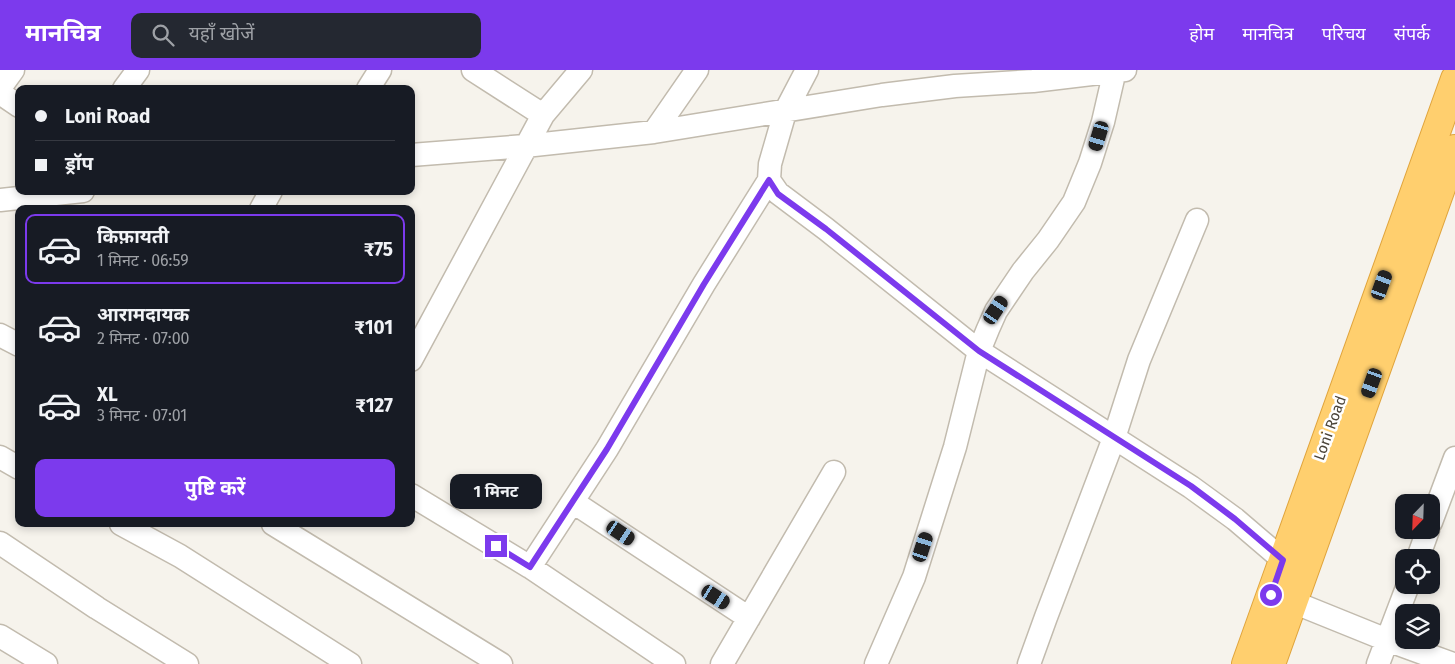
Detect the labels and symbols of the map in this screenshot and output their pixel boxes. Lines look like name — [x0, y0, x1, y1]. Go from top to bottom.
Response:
car — [1087, 119, 1110, 153]
car — [1369, 268, 1394, 302]
car — [981, 293, 1010, 327]
car — [1359, 366, 1384, 400]
street label: Loni Road — [1310, 393, 1350, 463]
callout: 1 मिनट — [450, 474, 542, 508]
north arrow — [1395, 494, 1440, 539]
car — [604, 518, 637, 548]
car — [911, 530, 934, 564]
route end — [485, 535, 507, 557]
car — [699, 583, 732, 611]
route start — [1260, 584, 1282, 606]

